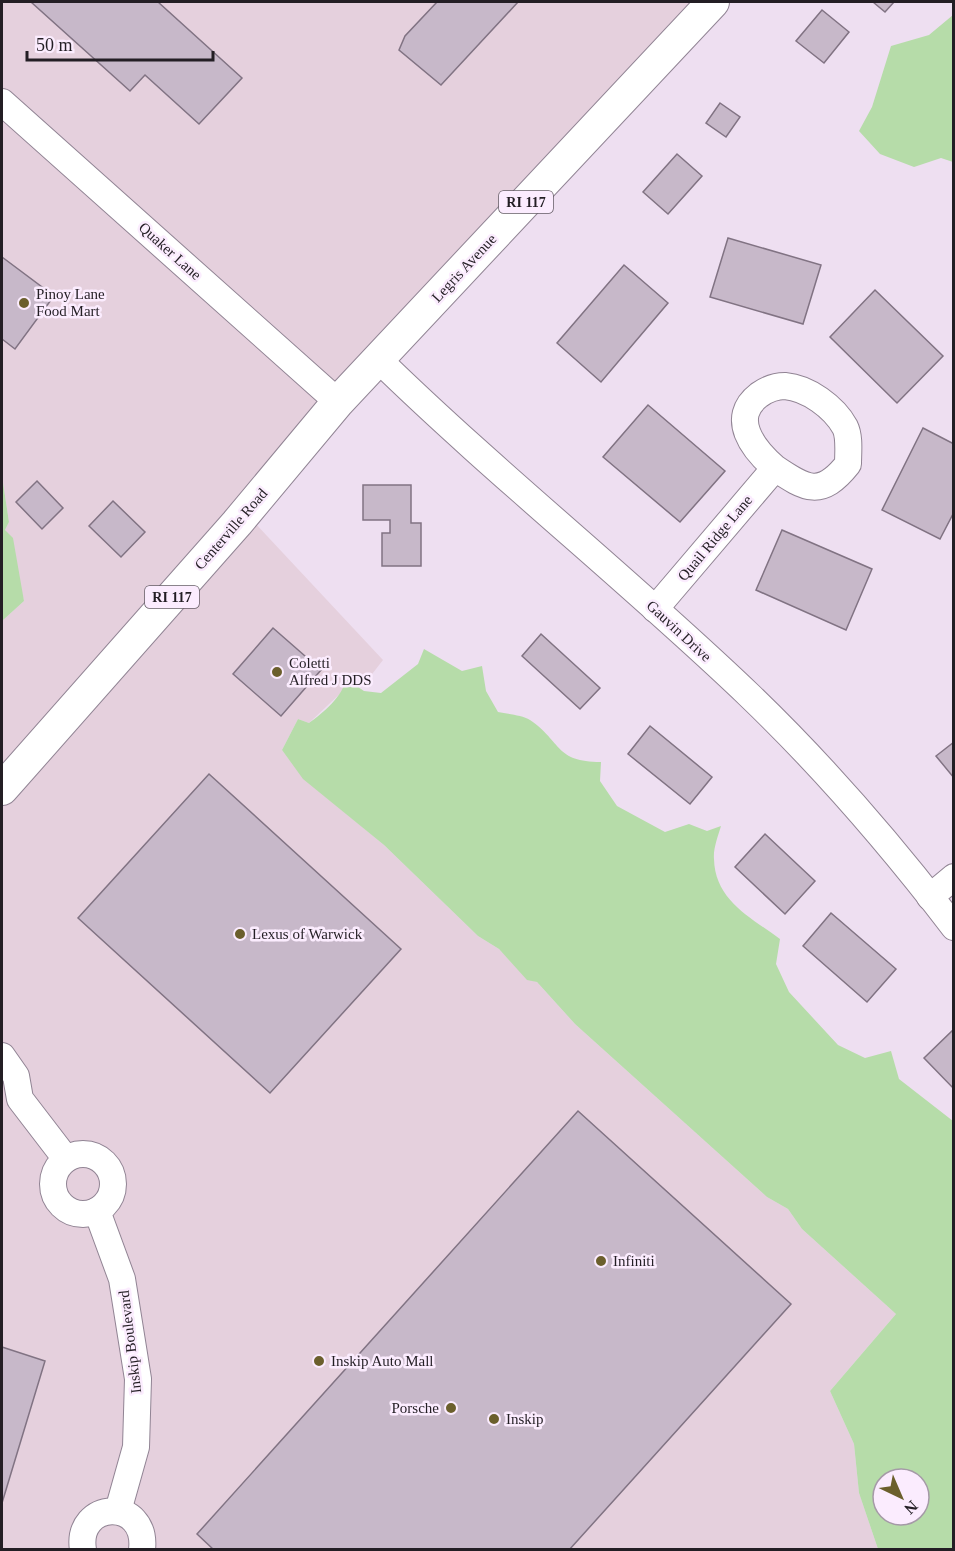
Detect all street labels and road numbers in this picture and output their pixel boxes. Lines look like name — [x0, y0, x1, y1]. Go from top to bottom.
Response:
road number: RI 117 — [499, 191, 553, 213]
street label: Quaker Lane — [136, 219, 205, 283]
street label: Legris Avenue — [429, 231, 500, 305]
street label: Centerville Road — [191, 485, 271, 573]
street label: Quail Ridge Lane — [675, 492, 756, 584]
road number: RI 117 — [145, 586, 199, 608]
street label: Gauvin Drive — [644, 597, 715, 665]
street label: Inskip Boulevard — [116, 1289, 144, 1394]

